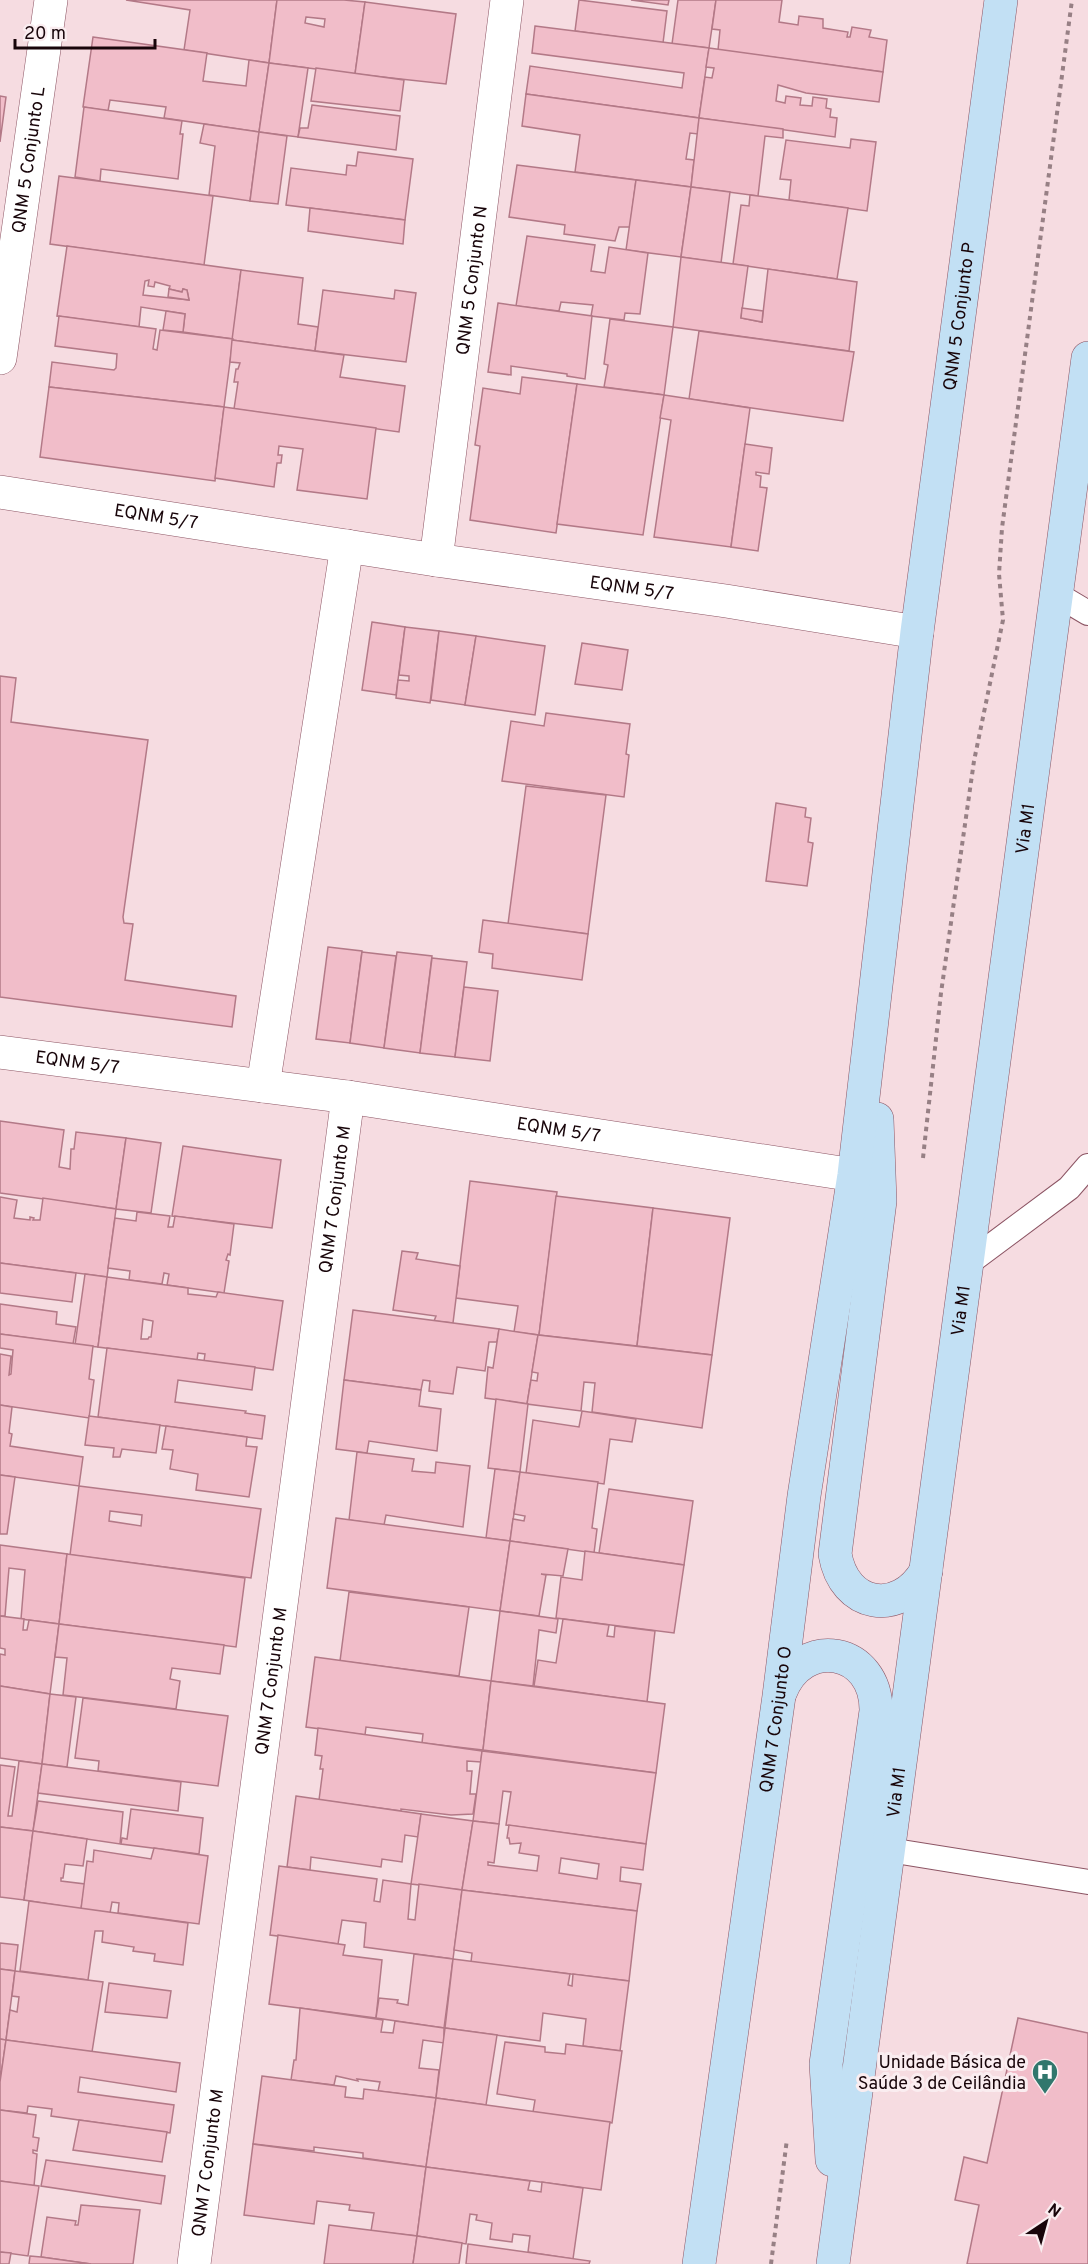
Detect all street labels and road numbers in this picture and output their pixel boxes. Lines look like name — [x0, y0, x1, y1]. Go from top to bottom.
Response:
street label: QNM 5 Conjunto L — [8, 85, 52, 235]
street label: QNM 5 Conjunto N — [452, 204, 494, 357]
street label: QNM 5 Conjunto P — [939, 241, 982, 392]
street label: EQNM 5/7 — [112, 500, 199, 536]
street label: EQNM 5/7 — [588, 572, 675, 606]
street label: Via M1 — [1012, 802, 1041, 856]
street label: EQNM 5/7 — [34, 1047, 121, 1080]
street label: EQNM 5/7 — [515, 1113, 602, 1149]
street label: QNM 7 Conjunto M — [315, 1124, 357, 1275]
street label: Via M1 — [947, 1284, 977, 1338]
street label: QNM 7 Conjunto M — [251, 1606, 294, 1757]
street label: QNM 7 Conjunto O — [755, 1645, 798, 1794]
street label: Via M1 — [883, 1765, 912, 1819]
street label: QNM 7 Conjunto M — [188, 2088, 230, 2239]

